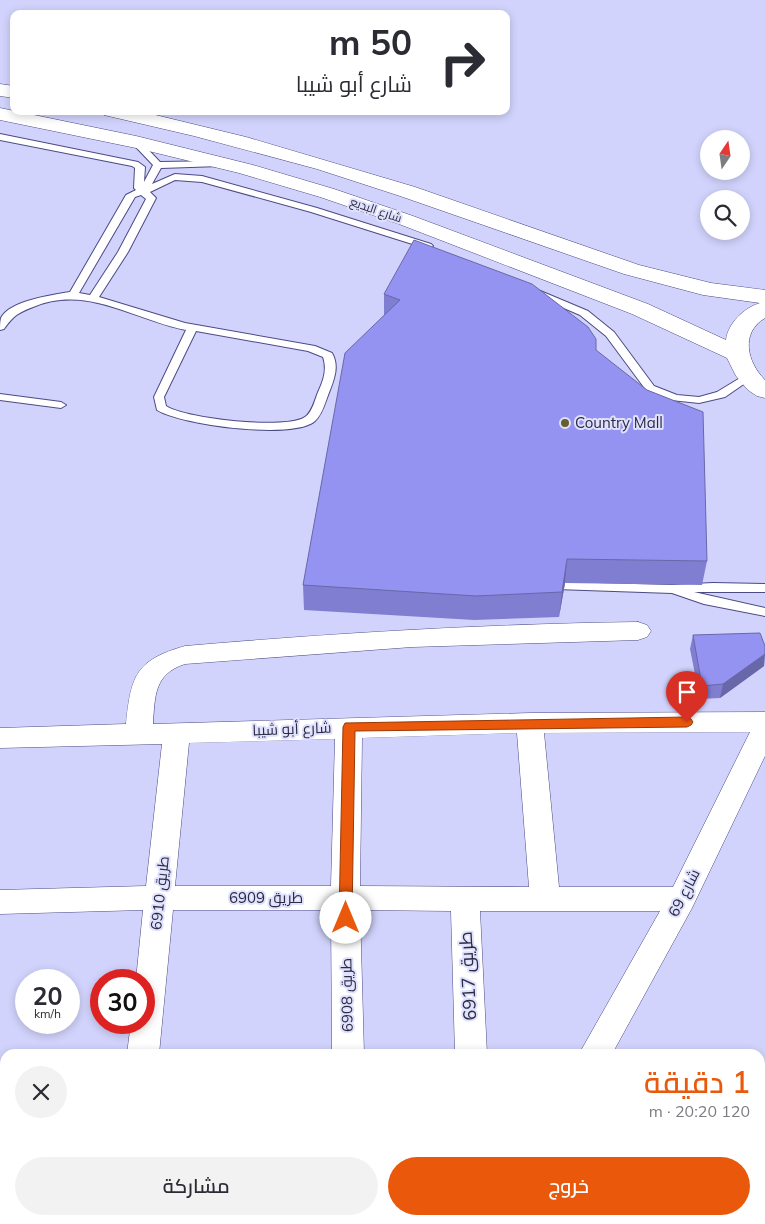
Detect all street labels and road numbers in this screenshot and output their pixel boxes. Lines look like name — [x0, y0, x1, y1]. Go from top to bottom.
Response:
street label: شارع البديع — [348, 194, 404, 226]
street label: شارع أبو شيبا — [252, 718, 332, 741]
street label: طريق 6910 — [146, 855, 174, 931]
street label: شارع 69 — [664, 866, 705, 921]
street label: طريق 6909 — [229, 888, 303, 908]
street label: طريق 6917 — [454, 931, 482, 1021]
street label: طريق 6908 — [336, 958, 358, 1032]

